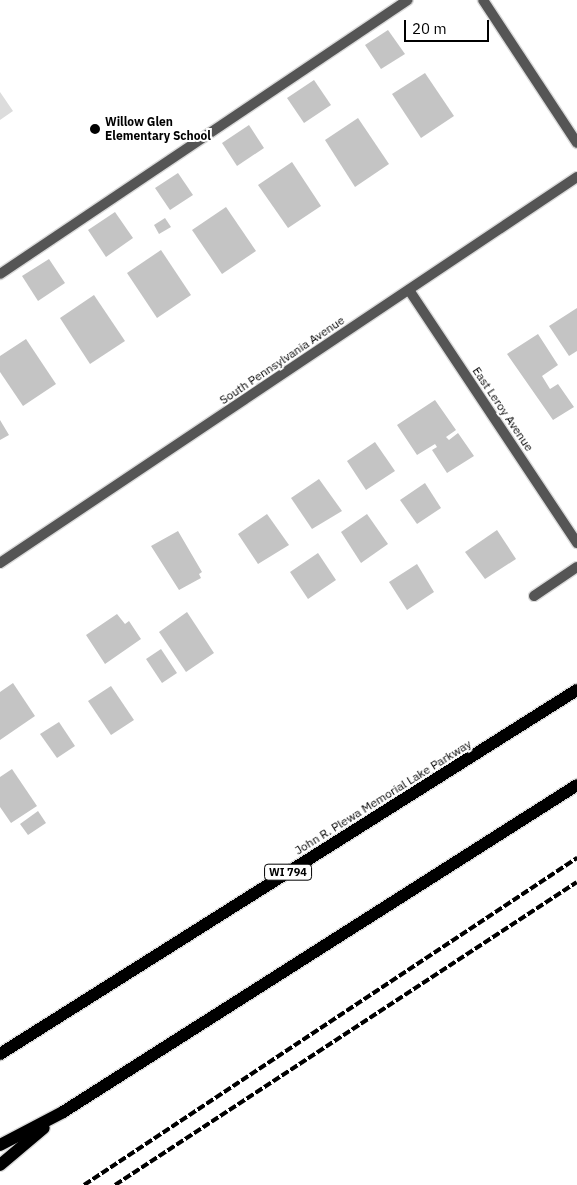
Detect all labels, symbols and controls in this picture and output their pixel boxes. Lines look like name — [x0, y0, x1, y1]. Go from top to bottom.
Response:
scale bar — [407, 10, 492, 42]
text: 20 m — [412, 19, 447, 38]
place label: Willow Glen Elementary School — [105, 115, 211, 143]
marker: Willow Glen Elementary School — [89, 123, 101, 135]
street label: South Pennsylvania Avenue — [217, 313, 347, 407]
street label: East Leroy Avenue — [469, 364, 537, 454]
street label: John R. Plewa Memorial Lake Parkway — [292, 736, 474, 858]
road number: WI 794 — [263, 864, 313, 880]

